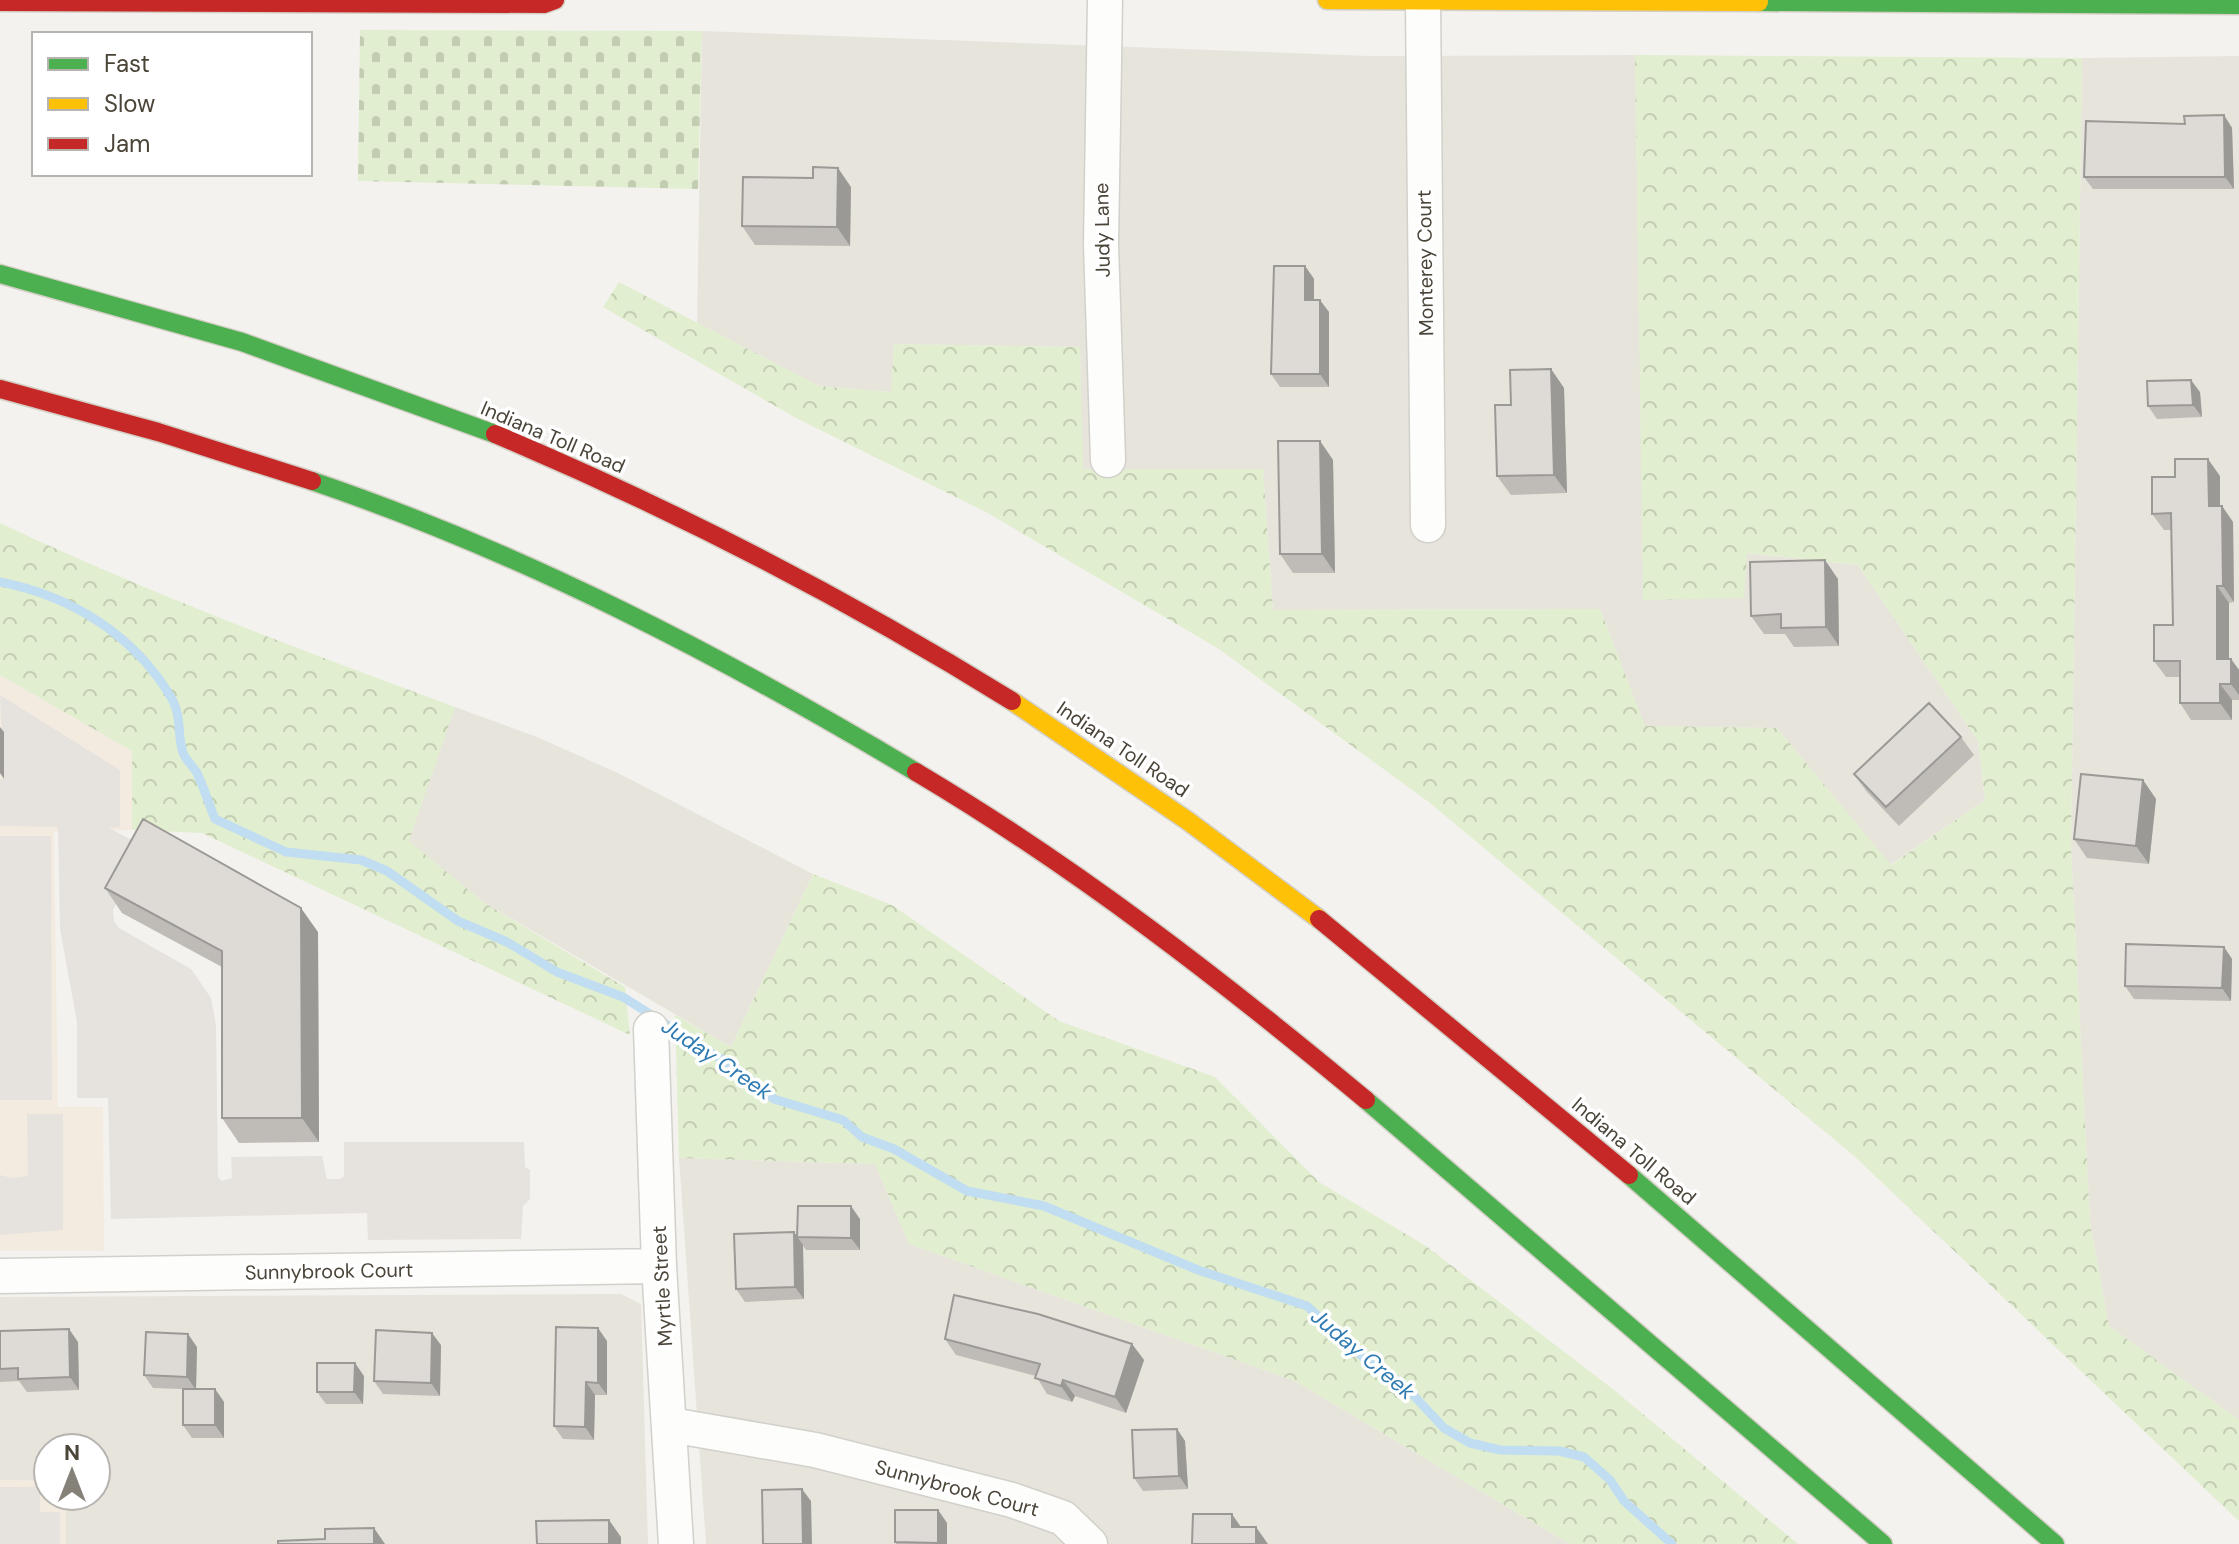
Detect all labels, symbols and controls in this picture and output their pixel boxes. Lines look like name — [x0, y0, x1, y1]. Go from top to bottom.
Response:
legend — [32, 32, 312, 176]
text: Fast — [104, 48, 150, 79]
text: Slow — [104, 88, 155, 119]
text: Jam — [104, 128, 150, 159]
street label: Judy Lane — [1088, 182, 1116, 278]
street label: Monterey Court — [1411, 189, 1439, 336]
street label: Indiana Toll Road — [477, 395, 629, 479]
street label: Indiana Toll Road — [1052, 695, 1194, 803]
water label: Juday Creek — [656, 1011, 778, 1107]
street label: Indiana Toll Road — [1567, 1092, 1701, 1210]
street label: Myrtle Street — [646, 1225, 678, 1347]
street label: Sunnybrook Court — [245, 1257, 414, 1285]
water label: Juday Creek — [1305, 1302, 1422, 1406]
north arrow — [32, 1432, 112, 1512]
text: N — [64, 1438, 80, 1467]
street label: Sunnybrook Court — [872, 1454, 1042, 1522]

